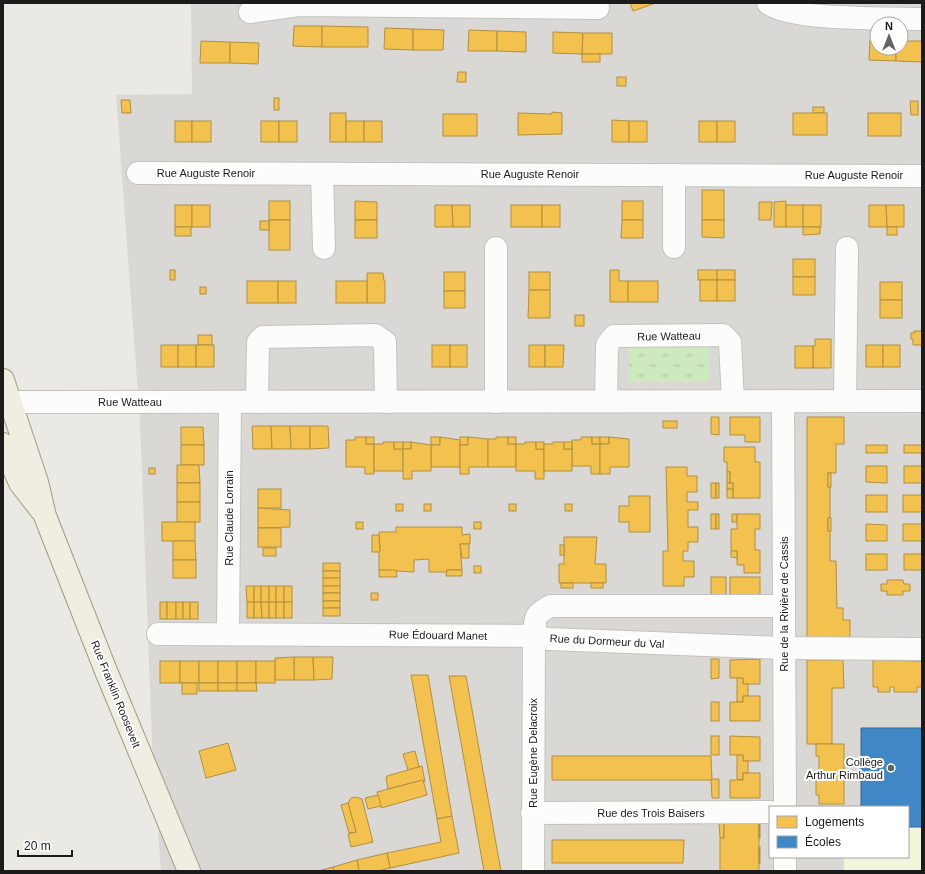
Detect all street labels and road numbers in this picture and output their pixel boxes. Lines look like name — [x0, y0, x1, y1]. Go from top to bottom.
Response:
street label: Rue Auguste Renoir — [157, 167, 256, 179]
street label: Rue Auguste Renoir — [481, 168, 580, 180]
street label: Rue Auguste Renoir — [805, 169, 904, 181]
street label: Rue Watteau — [637, 329, 701, 343]
street label: Rue Watteau — [98, 396, 162, 408]
street label: Rue Claude Lorrain — [223, 470, 235, 566]
street label: Rue de la Rivière de Cassis — [778, 536, 790, 672]
street label: Rue Édouard Manet — [389, 628, 487, 642]
street label: Rue du Dormeur du Val — [549, 632, 665, 650]
street label: Rue Franklin Roosevelt — [89, 639, 143, 749]
street label: Rue Eugène Delacroix — [527, 697, 539, 808]
street label: Rue des Trois Baisers — [597, 807, 705, 819]

